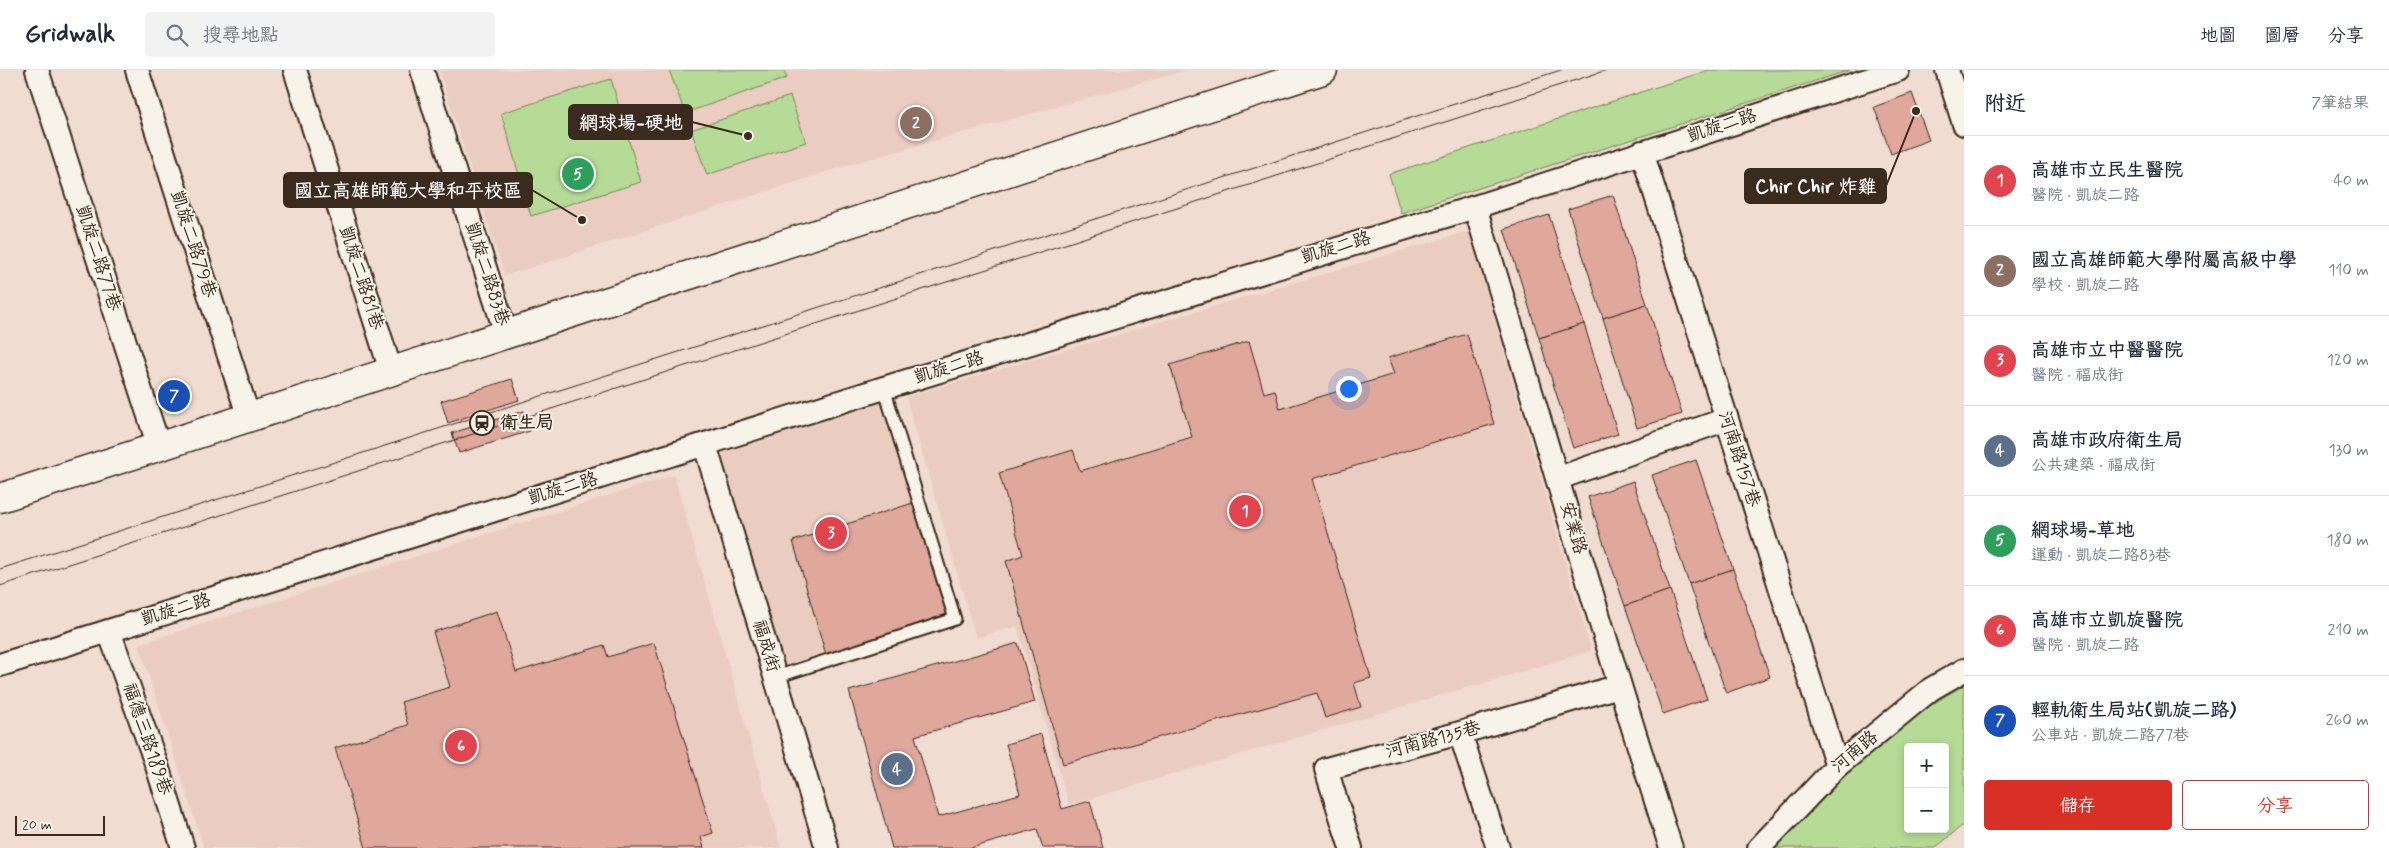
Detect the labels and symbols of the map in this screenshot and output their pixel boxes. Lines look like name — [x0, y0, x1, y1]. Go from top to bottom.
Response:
street label: 凱旋二路 — [1684, 103, 1760, 149]
pin: 2 — [900, 104, 932, 142]
callout: 網球場-硬地 — [569, 105, 692, 139]
text: 網球場-硬地 — [579, 111, 683, 136]
pin: 5 — [562, 155, 594, 193]
callout: Chir Chir 炸雞 — [1745, 169, 1886, 203]
callout: 國立高雄師範大學和平校區 — [284, 173, 532, 207]
text: Chir Chir 炸雞 — [1755, 175, 1877, 200]
text: 國立高雄師範大學和平校區 — [294, 179, 522, 204]
street label: 凱旋二路79巷 — [164, 187, 222, 301]
street label: 凱旋二路77巷 — [70, 202, 126, 314]
street label: 凱旋二路83巷 — [459, 219, 515, 329]
street label: 凱旋二路81巷 — [333, 223, 389, 333]
street label: 凱旋二路 — [1298, 226, 1374, 270]
street label: 凱旋二路 — [911, 346, 987, 390]
your location — [1336, 376, 1362, 402]
pin: 7 — [158, 377, 190, 415]
street label: 河南路157巷 — [1712, 408, 1766, 510]
station icon: 衛生局 — [469, 410, 495, 436]
place label: 衛生局 — [500, 411, 554, 435]
street label: 凱旋二路 — [525, 467, 601, 511]
pin: 1 — [1229, 492, 1261, 530]
street label: 安業路 — [1554, 499, 1592, 557]
pin: 3 — [815, 514, 847, 552]
street label: 凱旋二路 — [138, 588, 214, 632]
street label: 福成街 — [747, 617, 785, 675]
street label: 福德三路189巷 — [117, 680, 177, 798]
street label: 河南路135巷 — [1383, 716, 1483, 764]
street label: 河南路 — [1827, 725, 1883, 779]
pin: 6 — [445, 727, 477, 765]
pin: 4 — [881, 750, 913, 788]
scale bar — [15, 813, 105, 836]

